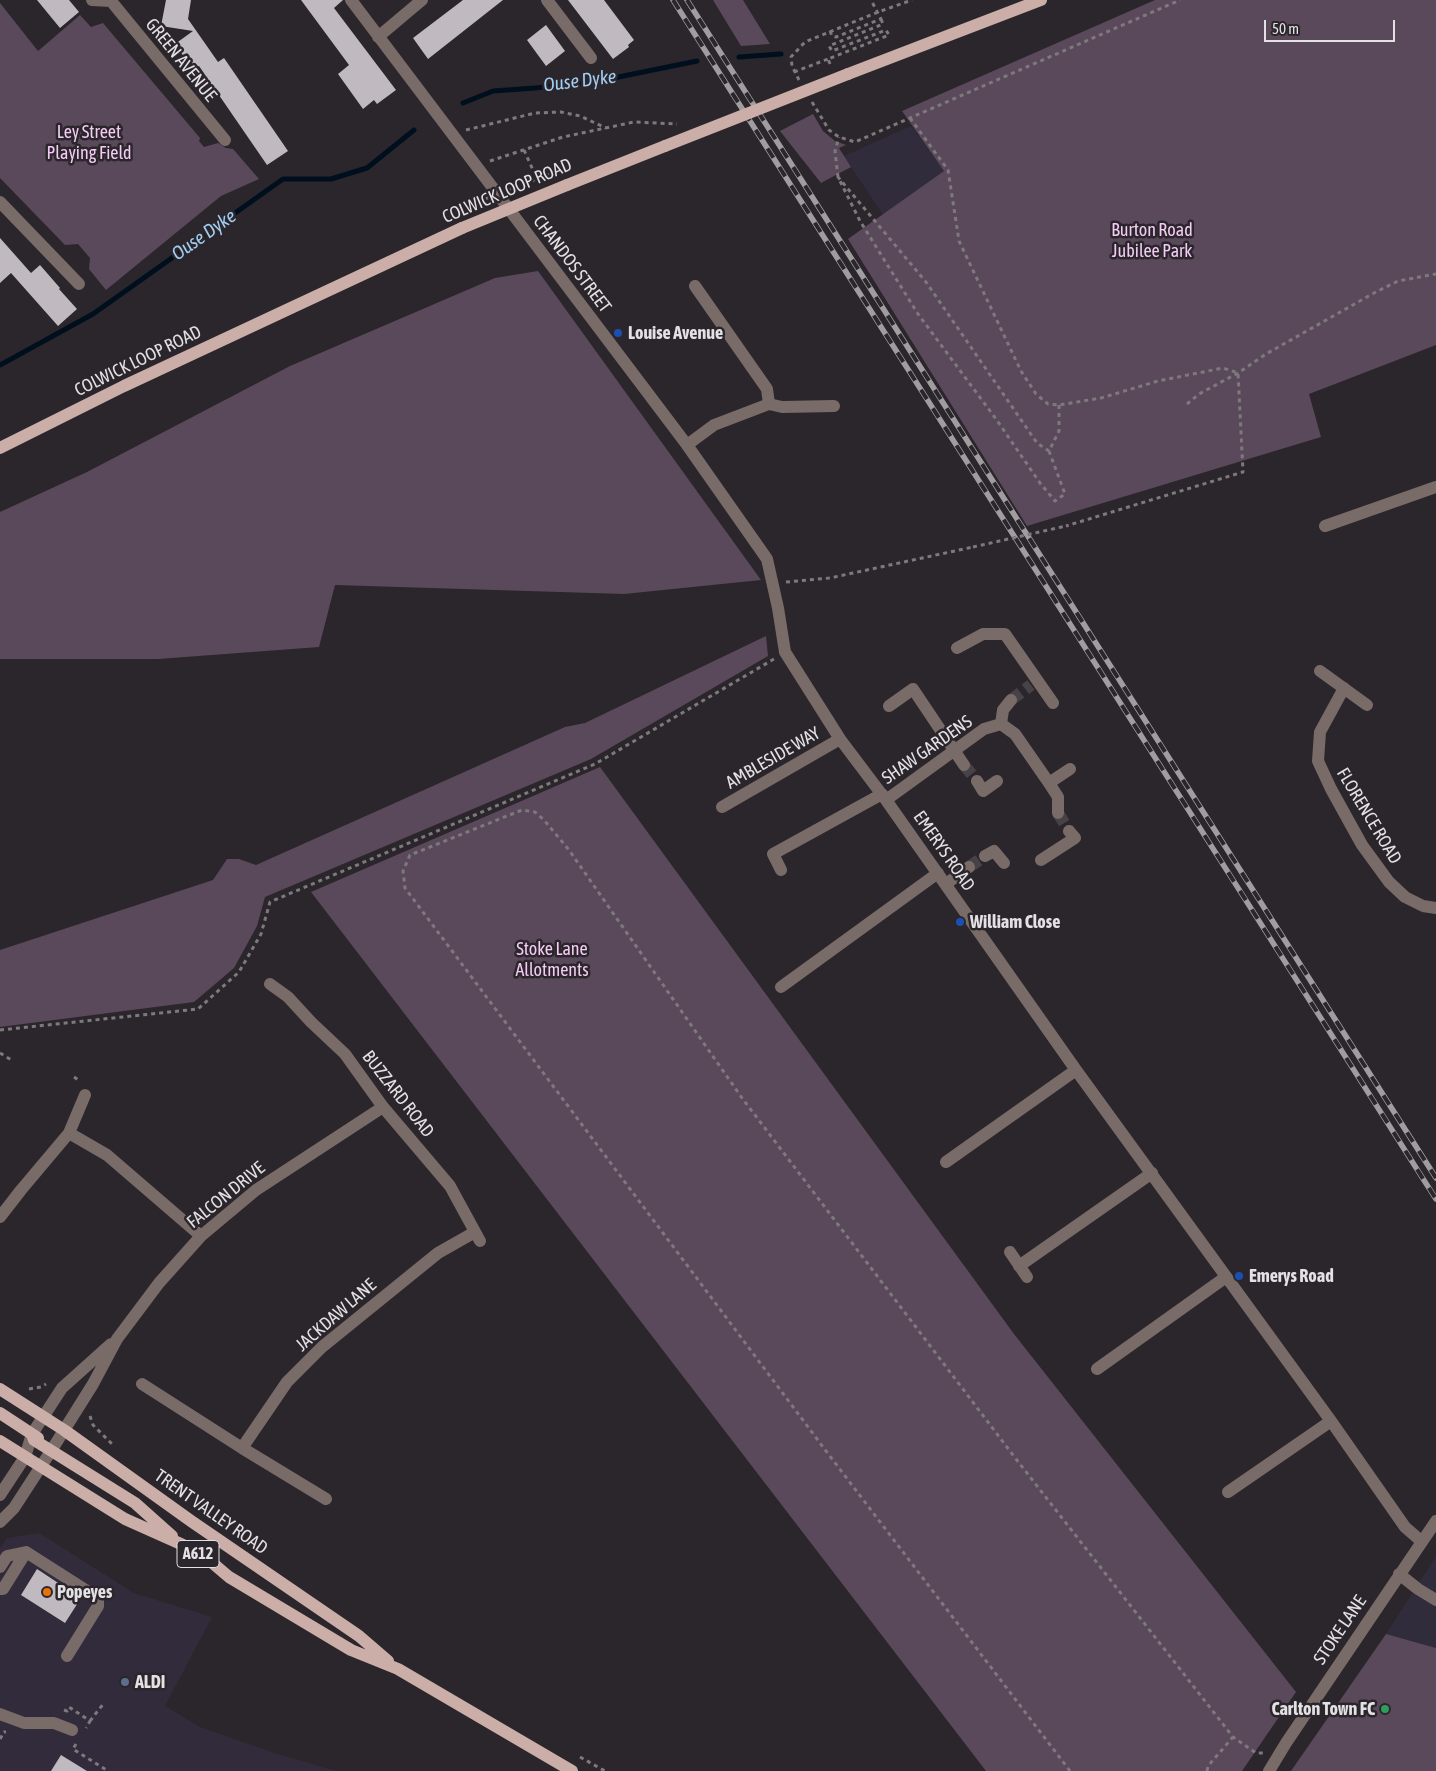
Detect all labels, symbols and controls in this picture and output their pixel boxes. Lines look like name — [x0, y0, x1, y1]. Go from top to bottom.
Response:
scale bar — [1266, 10, 1397, 42]
street label: GREEN AVENUE — [141, 14, 221, 106]
text: 50 m — [1272, 20, 1299, 37]
water label: Ouse Dyke — [542, 65, 618, 97]
park label: Ley Street Playing Field — [46, 121, 132, 163]
street label: COLWICK LOOP ROAD — [439, 154, 575, 228]
water label: Ouse Dyke — [167, 205, 241, 265]
street label: CHANDOS STREET — [528, 211, 616, 317]
park label: Burton Road Jubilee Park — [1111, 219, 1193, 262]
street label: COLWICK LOOP ROAD — [71, 321, 205, 401]
place label: Louise Avenue — [628, 322, 723, 344]
marker: Louise Avenue — [612, 327, 624, 339]
street label: SHAW GARDENS — [878, 711, 976, 789]
street label: AMBLESIDE WAY — [722, 722, 824, 794]
street label: FLORENCE ROAD — [1332, 764, 1406, 868]
street label: EMERYS ROAD — [909, 807, 979, 895]
place label: William Close — [970, 911, 1060, 933]
marker: William Close — [954, 916, 966, 928]
park label: Stoke Lane Allotments — [515, 938, 589, 981]
street label: BUZZARD ROAD — [357, 1046, 439, 1142]
street label: FALCON DRIVE — [183, 1157, 269, 1233]
place label: Emerys Road — [1249, 1265, 1334, 1287]
marker: Emerys Road — [1233, 1270, 1245, 1282]
street label: JACKDAW LANE — [291, 1274, 381, 1356]
street label: TRENT VALLEY ROAD — [150, 1465, 272, 1559]
road number: A612 — [177, 1540, 219, 1568]
place label: Popeyes — [57, 1581, 112, 1603]
marker: Popeyes — [41, 1586, 53, 1598]
street label: STOKE LANE — [1309, 1591, 1371, 1669]
place label: ALDI — [135, 1671, 165, 1693]
marker: ALDI — [119, 1676, 131, 1688]
place label: Carlton Town FC — [1271, 1698, 1375, 1720]
marker: Carlton Town FC — [1379, 1703, 1391, 1715]

